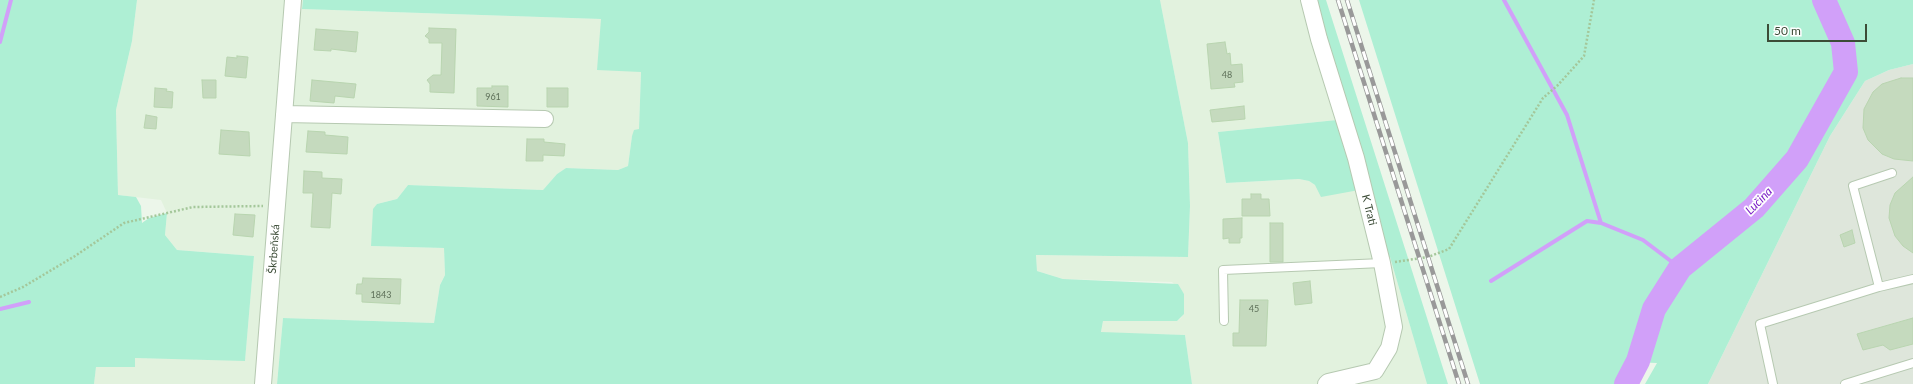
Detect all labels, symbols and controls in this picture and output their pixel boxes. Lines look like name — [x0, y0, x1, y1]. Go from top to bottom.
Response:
scale bar — [1769, 16, 1869, 42]
text: 50 m — [1774, 23, 1801, 38]
house number: 48 — [1222, 70, 1232, 80]
house number: 961 — [485, 92, 501, 102]
water label: Lučina — [1743, 184, 1775, 218]
street label: K Trati — [1359, 193, 1379, 227]
street label: Škrbeňská — [266, 224, 282, 274]
house number: 1843 — [371, 290, 391, 300]
house number: 45 — [1249, 304, 1259, 314]

